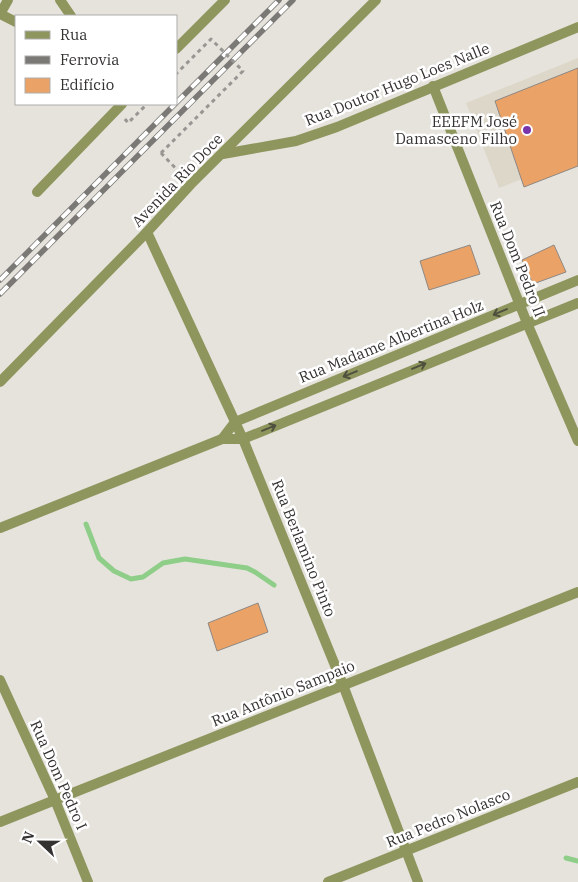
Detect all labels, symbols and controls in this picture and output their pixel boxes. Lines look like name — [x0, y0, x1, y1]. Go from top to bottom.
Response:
legend — [15, 15, 178, 105]
text: Rua — [60, 25, 87, 44]
street label: Rua Doutor Hugo Loes Nalle — [302, 38, 492, 130]
text: Ferrovia — [60, 50, 119, 69]
text: Edifício — [60, 75, 114, 94]
place label: EEEFM José Damasceno Filho — [395, 112, 517, 148]
marker: EEEFM José Damasceno Filho — [521, 124, 533, 136]
street label: Avenida Rio Doce — [128, 129, 226, 231]
street label: Rua Dom Pedro II — [486, 198, 550, 320]
street label: Rua Madame Albertina Holz — [296, 295, 486, 387]
one-way arrow — [493, 308, 509, 317]
one-way arrow — [411, 361, 426, 371]
one-way arrow — [343, 371, 358, 380]
one-way arrow — [261, 423, 276, 432]
street label: Rua Berlamino Pinto — [268, 477, 340, 619]
street label: Rua Antônio Sampaio — [209, 656, 357, 730]
street label: Rua Dom Pedro I — [26, 717, 92, 833]
street label: Rua Pedro Nolasco — [383, 784, 513, 852]
north arrow — [15, 817, 65, 867]
text: N — [18, 829, 38, 846]

